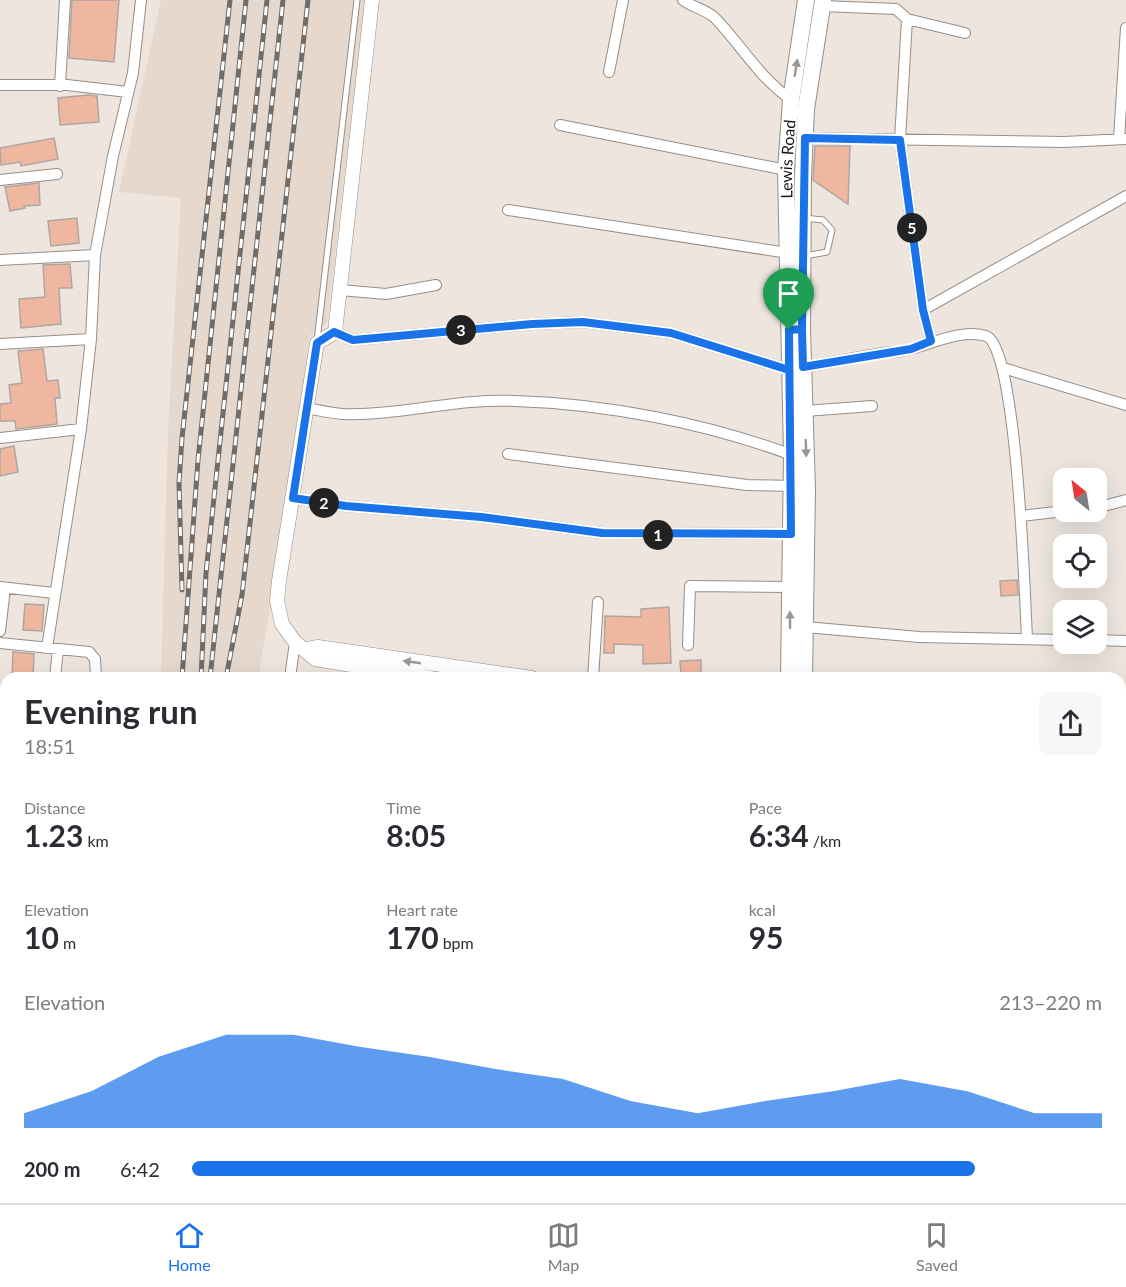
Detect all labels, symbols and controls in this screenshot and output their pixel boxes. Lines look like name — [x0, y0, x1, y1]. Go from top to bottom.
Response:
one-way arrow — [791, 59, 800, 78]
street label: Lewis Road — [776, 119, 799, 199]
pin: 5 — [897, 213, 927, 243]
text: 5 — [907, 218, 917, 237]
pin — [763, 268, 814, 330]
icon: arrive — [772, 277, 805, 310]
pin: 3 — [446, 315, 476, 345]
text: 3 — [456, 320, 466, 339]
one-way arrow — [801, 438, 811, 457]
north arrow — [1053, 468, 1107, 522]
map controls — [1053, 468, 1107, 654]
pin: 2 — [309, 488, 339, 518]
text: 2 — [319, 493, 329, 512]
pin: 1 — [643, 520, 673, 550]
text: 1 — [653, 525, 663, 544]
button: locate — [1053, 534, 1107, 588]
button: layers — [1053, 600, 1107, 654]
one-way arrow — [785, 610, 795, 629]
one-way arrow — [402, 658, 421, 667]
text: Evening run — [24, 691, 198, 731]
button: share — [1039, 692, 1102, 755]
text: 18:51 — [24, 734, 75, 758]
text: Distance — [24, 798, 85, 817]
text: Time — [386, 798, 421, 817]
text: Pace — [749, 798, 782, 817]
text: 1.23 — [24, 817, 83, 853]
text: 8:05 — [386, 817, 446, 853]
text: 6:34 — [749, 817, 809, 853]
text: km — [83, 831, 109, 850]
text: /km — [809, 831, 841, 850]
text: Elevation — [24, 900, 89, 919]
text: Heart rate — [386, 900, 458, 919]
text: kcal — [749, 900, 776, 919]
text: 10 — [24, 919, 59, 955]
text: 170 — [386, 919, 439, 955]
text: 95 — [749, 919, 783, 955]
text: m — [59, 933, 76, 952]
text: bpm — [439, 933, 474, 952]
text: Elevation — [24, 990, 105, 1014]
text: 213–220 m — [999, 990, 1102, 1014]
text: 200 m — [24, 1157, 80, 1181]
text: 6:42 — [120, 1157, 160, 1181]
tab: Home — [168, 1219, 211, 1274]
tab: Map — [547, 1219, 580, 1274]
tab: Saved — [916, 1219, 958, 1274]

